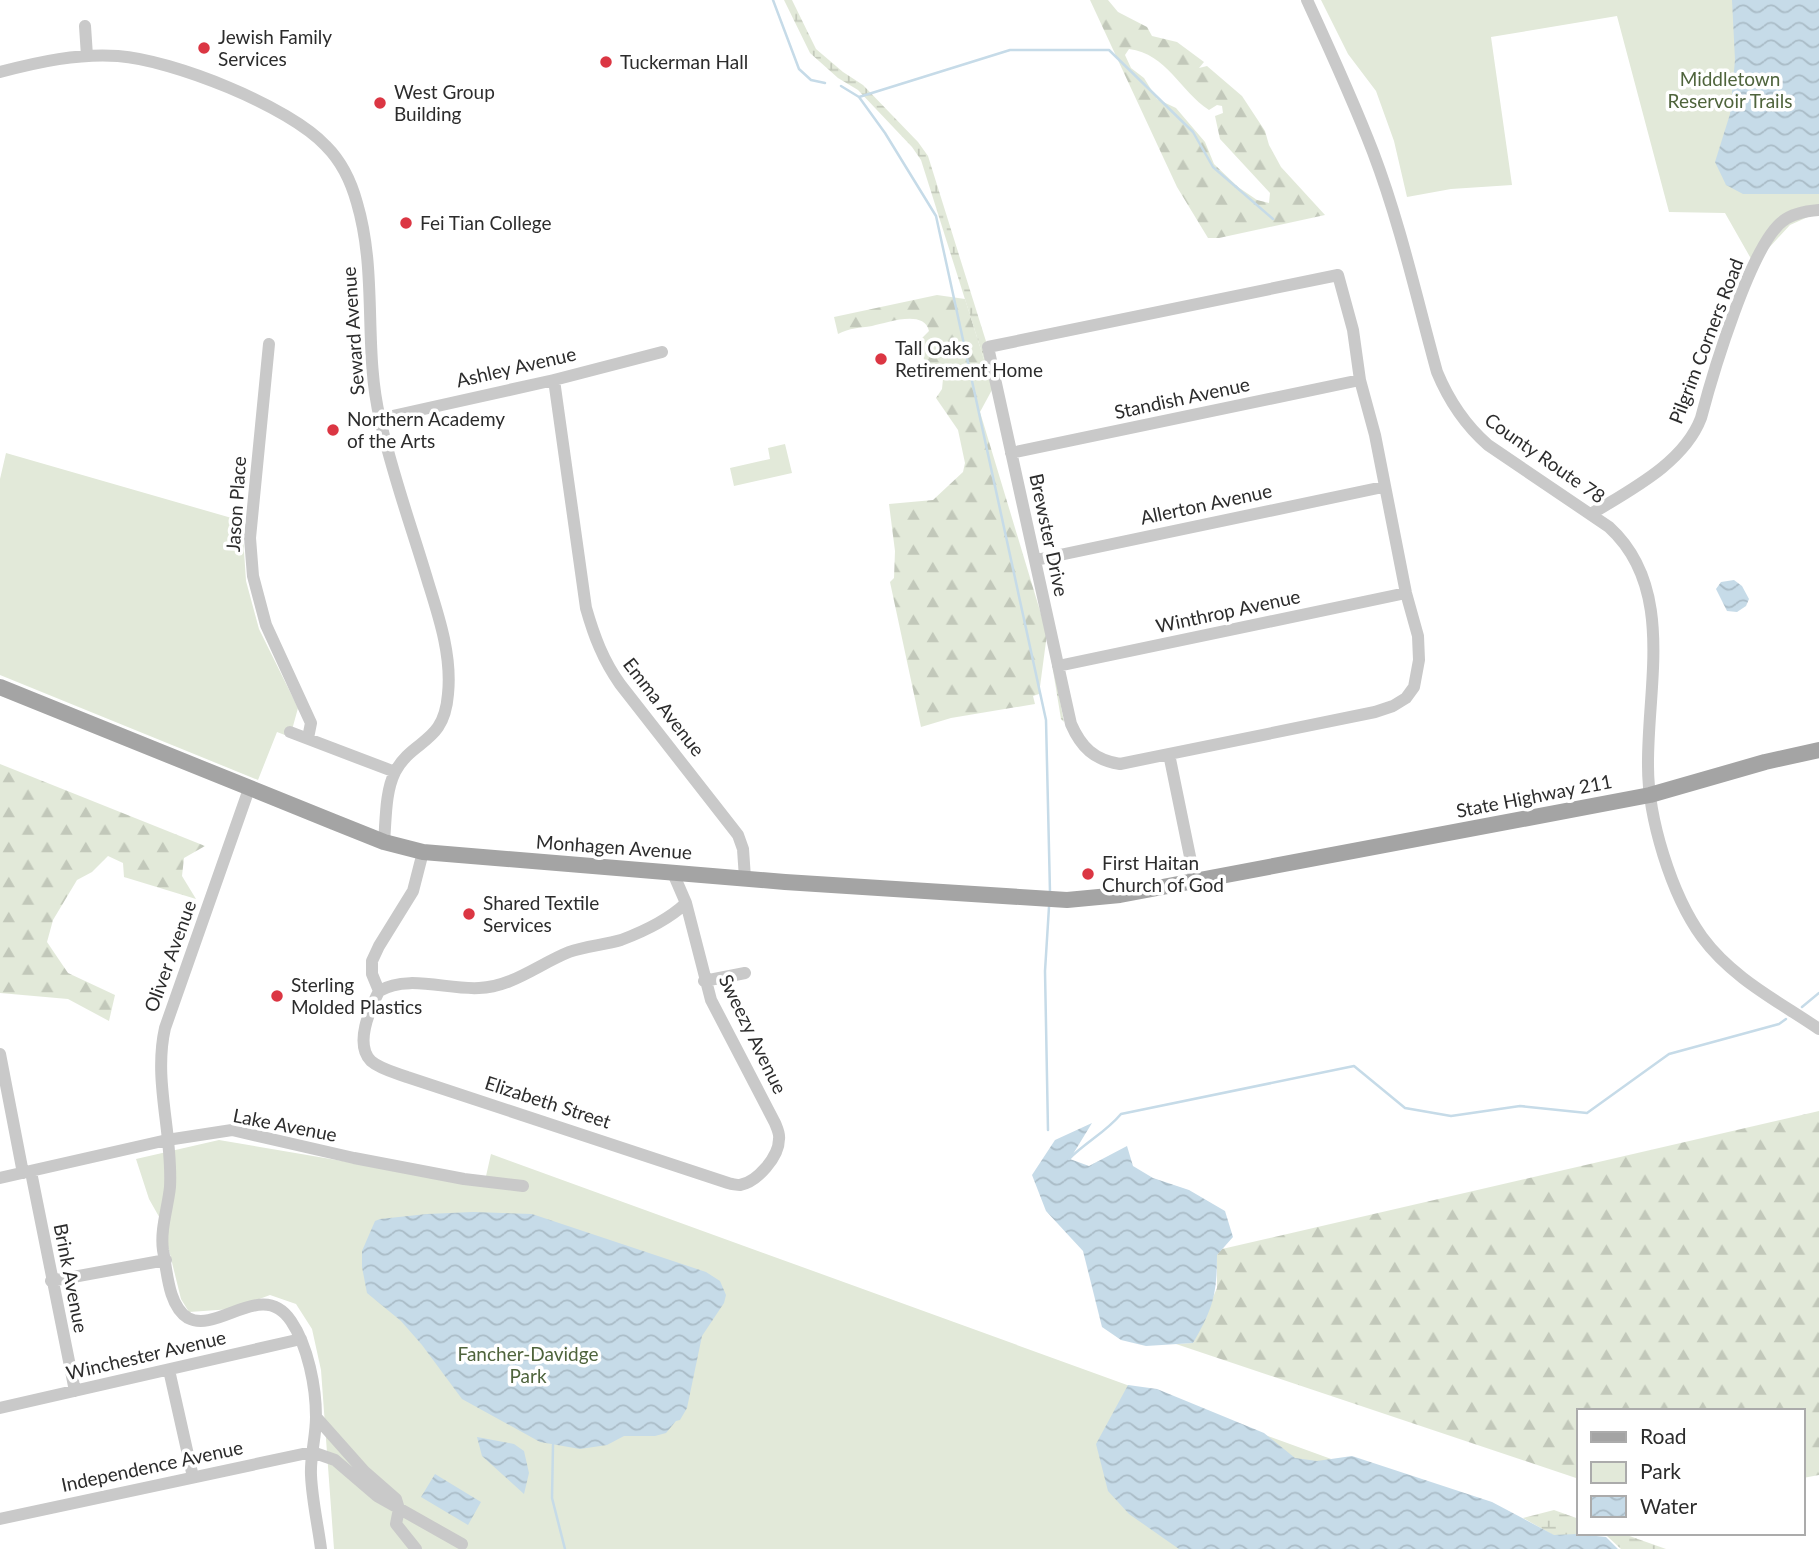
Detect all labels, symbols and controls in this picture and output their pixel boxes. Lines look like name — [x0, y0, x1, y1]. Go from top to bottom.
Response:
place label: Jewish Family Services — [218, 25, 332, 70]
marker: Jewish Family Services — [196, 40, 212, 56]
place label: Tuckerman Hall — [620, 50, 748, 73]
marker: Tuckerman Hall — [598, 54, 614, 70]
park label: Middletown Reservoir Trails — [1668, 67, 1792, 112]
place label: West Group Building — [394, 80, 495, 125]
marker: West Group Building — [372, 95, 388, 111]
place label: Fei Tian College — [420, 211, 551, 234]
marker: Fei Tian College — [398, 215, 414, 231]
street label: Pilgrim Corners Road — [1663, 255, 1748, 427]
street label: Seward Avenue — [337, 266, 368, 396]
place label: Tall Oaks Retirement Home — [895, 336, 1043, 381]
street label: Ashley Avenue — [454, 342, 578, 391]
marker: Tall Oaks Retirement Home — [873, 351, 889, 367]
street label: Standish Avenue — [1112, 372, 1252, 423]
place label: Northern Academy of the Arts — [347, 407, 505, 452]
street label: County Route 78 — [1481, 408, 1610, 508]
marker: Northern Academy of the Arts — [325, 422, 341, 438]
street label: Jason Place — [221, 455, 250, 553]
street label: Brewster Drive — [1025, 471, 1074, 598]
street label: Allerton Avenue — [1138, 478, 1274, 529]
street label: Winthrop Avenue — [1154, 584, 1302, 637]
street label: Emma Avenue — [619, 653, 710, 760]
street label: State Highway 211 — [1454, 769, 1614, 822]
street label: Monhagen Avenue — [535, 830, 693, 863]
place label: First Haitan Church of God — [1102, 851, 1224, 896]
marker: First Haitan Church of God — [1080, 866, 1096, 882]
place label: Shared Textile Services — [483, 891, 599, 936]
street label: Oliver Avenue — [139, 897, 200, 1015]
marker: Shared Textile Services — [461, 906, 477, 922]
street label: Sweezy Avenue — [715, 970, 792, 1097]
place label: Sterling Molded Plastics — [291, 973, 422, 1018]
marker: Sterling Molded Plastics — [269, 988, 285, 1004]
street label: Elizabeth Street — [482, 1070, 614, 1133]
street label: Lake Avenue — [231, 1103, 339, 1146]
street label: Brink Avenue — [50, 1221, 93, 1335]
street label: Winchester Avenue — [64, 1325, 228, 1384]
park label: Fancher-Davidge Park — [458, 1342, 598, 1387]
legend — [1577, 1409, 1805, 1535]
text: Road — [1640, 1423, 1687, 1448]
street label: Independence Avenue — [59, 1435, 245, 1496]
text: Park — [1640, 1458, 1681, 1483]
text: Water — [1640, 1493, 1697, 1518]

